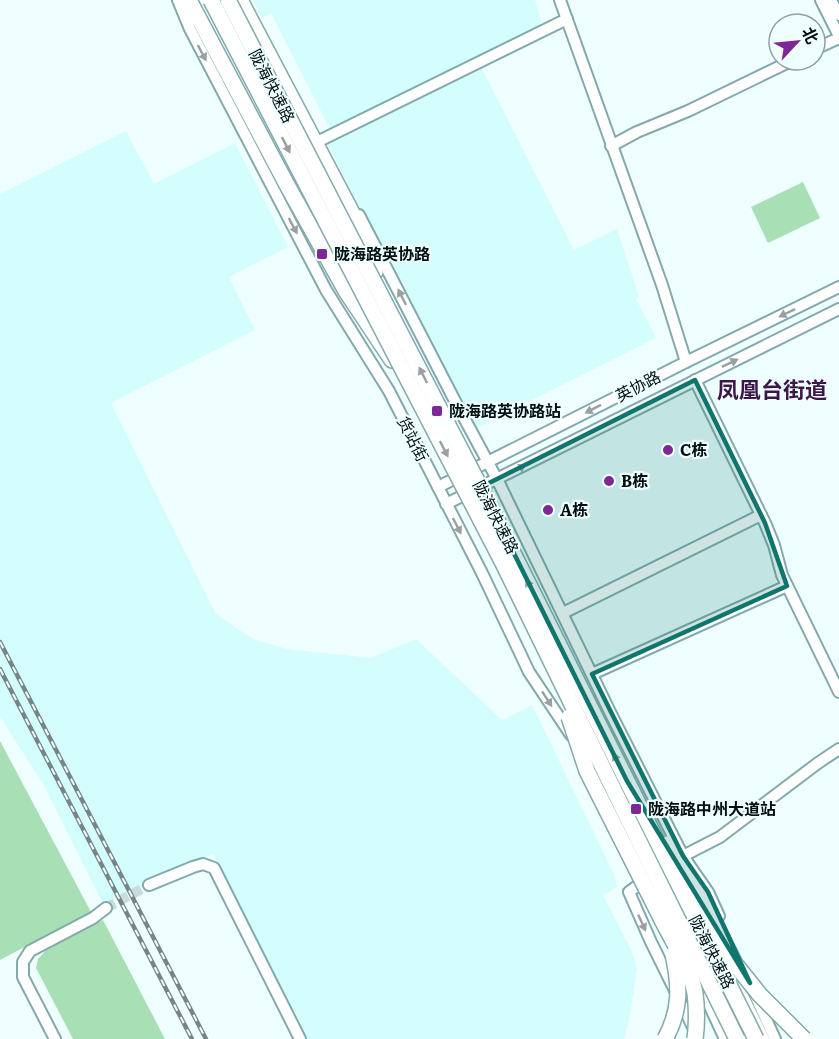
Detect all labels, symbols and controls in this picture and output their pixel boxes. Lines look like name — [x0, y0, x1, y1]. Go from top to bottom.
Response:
north arrow — [767, 12, 827, 72]
text: 北 — [797, 23, 826, 47]
street label: 陇海快速路 — [244, 44, 302, 127]
one-way arrow — [198, 45, 207, 62]
one-way arrow — [282, 137, 291, 154]
one-way arrow — [288, 218, 298, 235]
place label: 陇海路英协路 — [334, 241, 430, 265]
marker: 陇海路英协路 — [315, 247, 329, 261]
one-way arrow — [397, 289, 406, 306]
one-way arrow — [778, 308, 795, 317]
one-way arrow — [721, 358, 738, 367]
street label: 英协路 — [611, 364, 664, 407]
one-way arrow — [418, 367, 427, 384]
district label: 凤凰台街道 — [717, 372, 827, 405]
place label: 陇海路英协路站 — [449, 398, 561, 422]
one-way arrow — [584, 403, 602, 413]
marker: 陇海路英协路站 — [430, 404, 444, 418]
street label: 货站街 — [392, 412, 435, 465]
place label: C栋 — [680, 437, 707, 461]
one-way arrow — [439, 440, 449, 457]
marker: C栋 — [661, 443, 675, 457]
one-way arrow — [509, 464, 526, 473]
place label: B栋 — [621, 468, 648, 492]
marker: B栋 — [602, 474, 616, 488]
street label: 陇海快速路 — [468, 475, 526, 558]
place label: A栋 — [560, 497, 588, 521]
marker: A栋 — [541, 503, 555, 517]
one-way arrow — [453, 517, 462, 534]
one-way arrow — [525, 578, 535, 595]
one-way arrow — [541, 690, 553, 706]
one-way arrow — [613, 752, 623, 770]
place label: 陇海路中州大道站 — [648, 796, 776, 820]
marker: 陇海路中州大道站 — [629, 802, 643, 816]
street label: 陇海快速路 — [684, 910, 742, 993]
one-way arrow — [638, 915, 647, 932]

